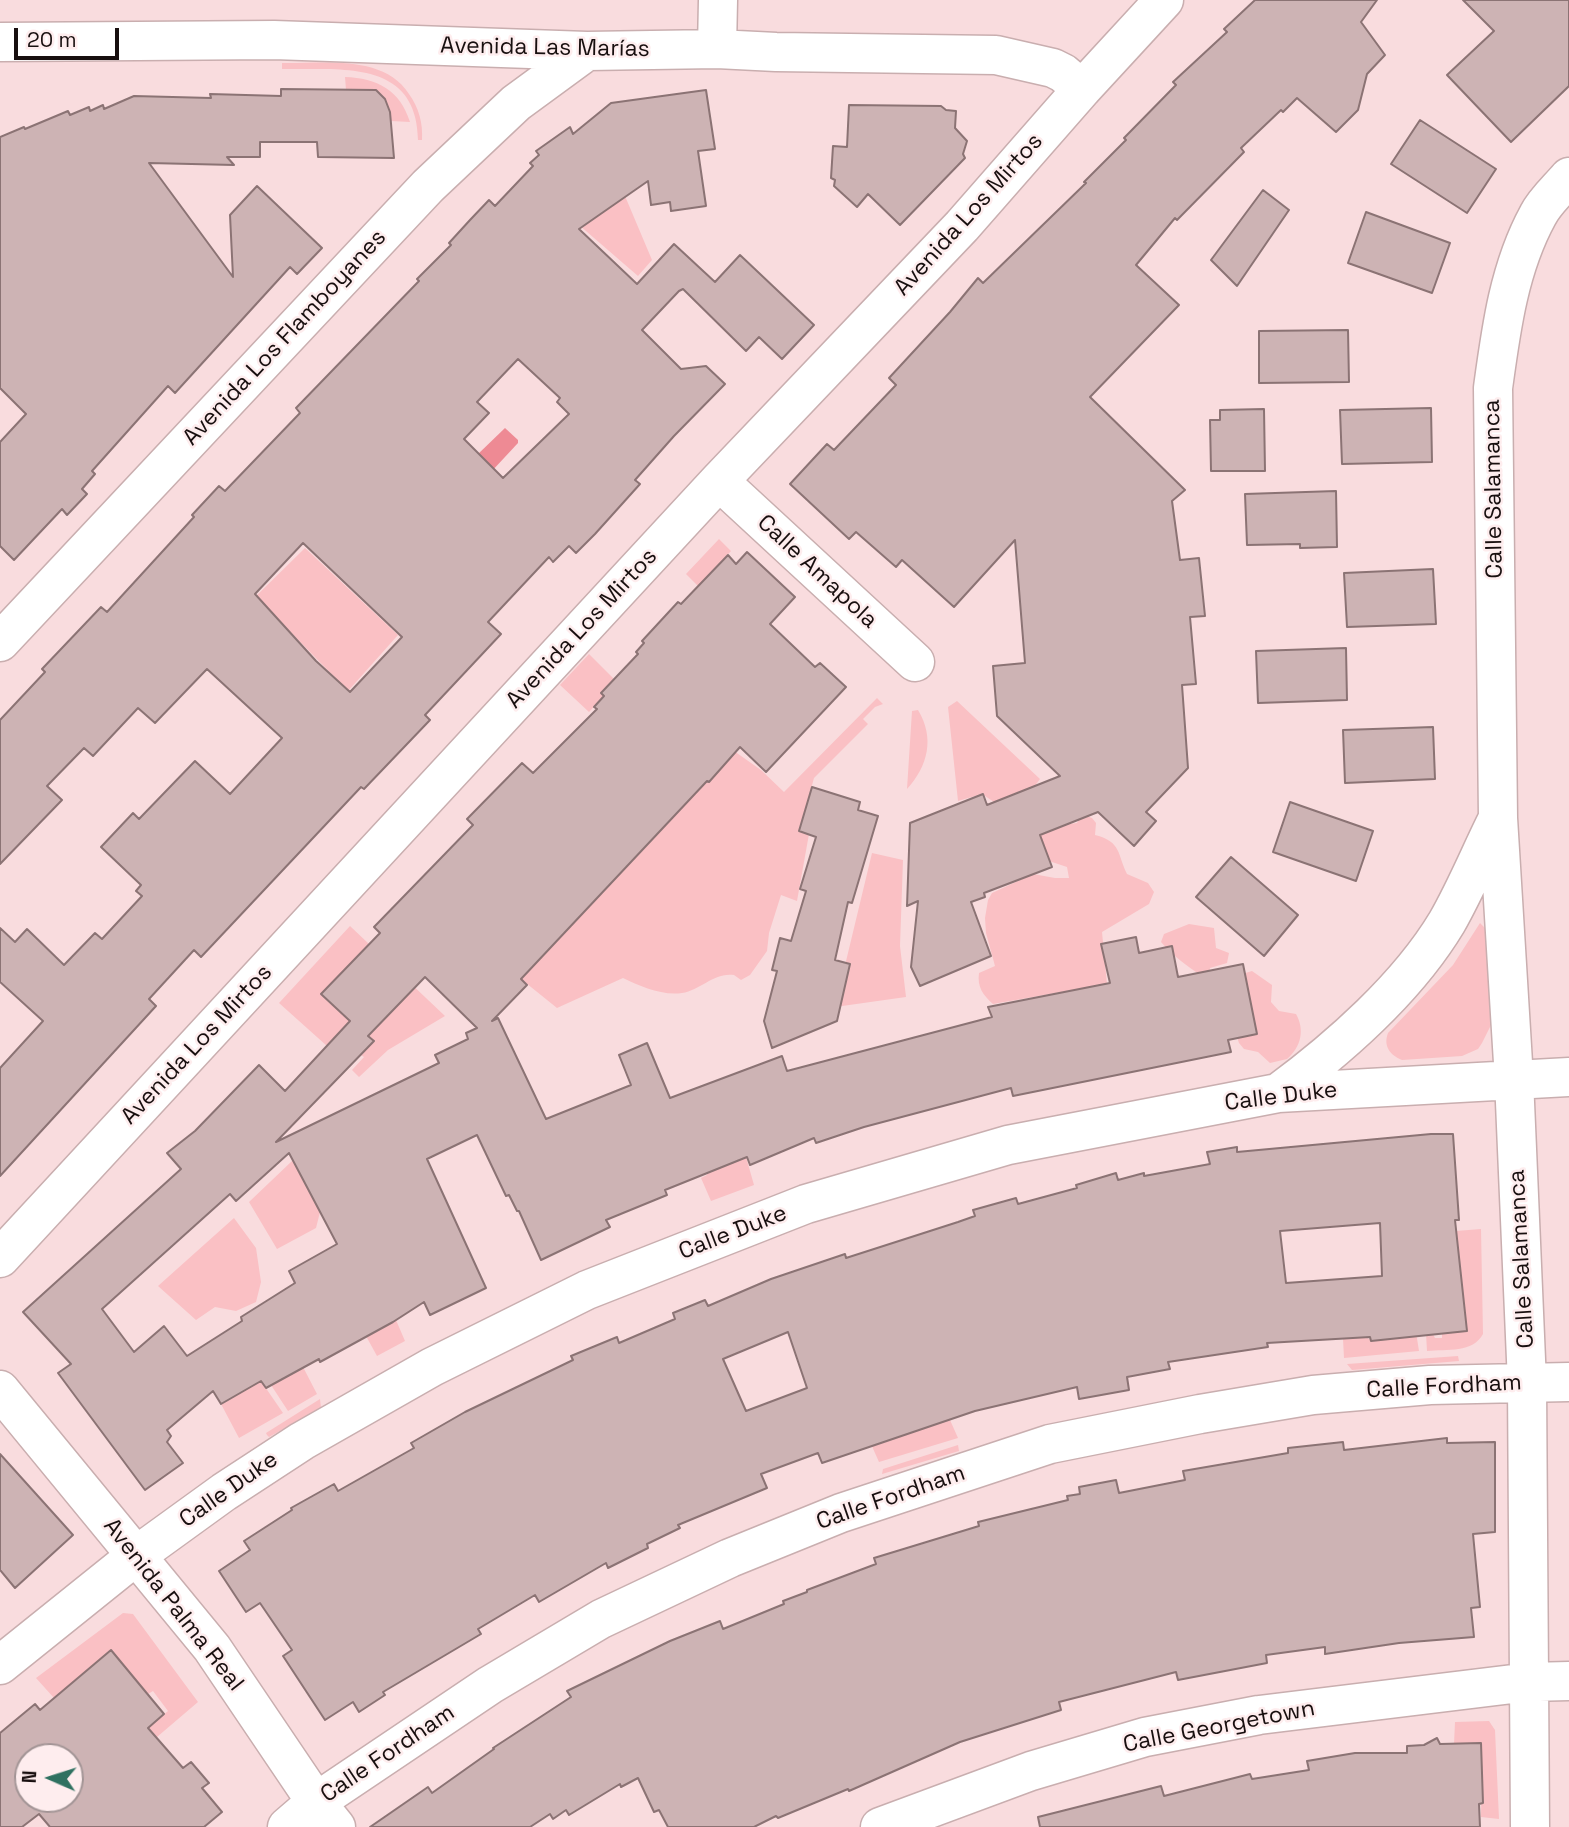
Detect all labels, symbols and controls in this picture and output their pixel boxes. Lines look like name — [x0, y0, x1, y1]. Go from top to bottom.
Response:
scale bar — [18, 14, 122, 58]
text: 20 m — [27, 26, 77, 53]
street label: Avenida Las Marías — [440, 32, 650, 64]
street label: Avenida Los Mirtos — [889, 128, 1049, 302]
street label: Avenida Los Flamboyanes — [178, 224, 392, 452]
street label: Calle Salamanca — [1479, 399, 1509, 579]
street label: Calle Amapola — [751, 509, 883, 635]
street label: Avenida Los Mirtos — [501, 543, 663, 715]
street label: Avenida Los Mirtos — [116, 959, 278, 1131]
street label: Calle Duke — [1223, 1076, 1339, 1118]
street label: Calle Salamanca — [1504, 1169, 1540, 1349]
street label: Calle Duke — [675, 1200, 791, 1266]
street label: Calle Fordham — [1366, 1369, 1522, 1405]
street label: Calle Duke — [175, 1446, 283, 1534]
street label: Calle Fordham — [813, 1460, 969, 1536]
street label: Avenida Palma Real — [97, 1513, 249, 1697]
street label: Calle Georgetown — [1121, 1695, 1317, 1759]
street label: Calle Fordham — [316, 1699, 460, 1809]
north arrow — [14, 1743, 84, 1813]
text: N — [17, 1770, 42, 1784]

